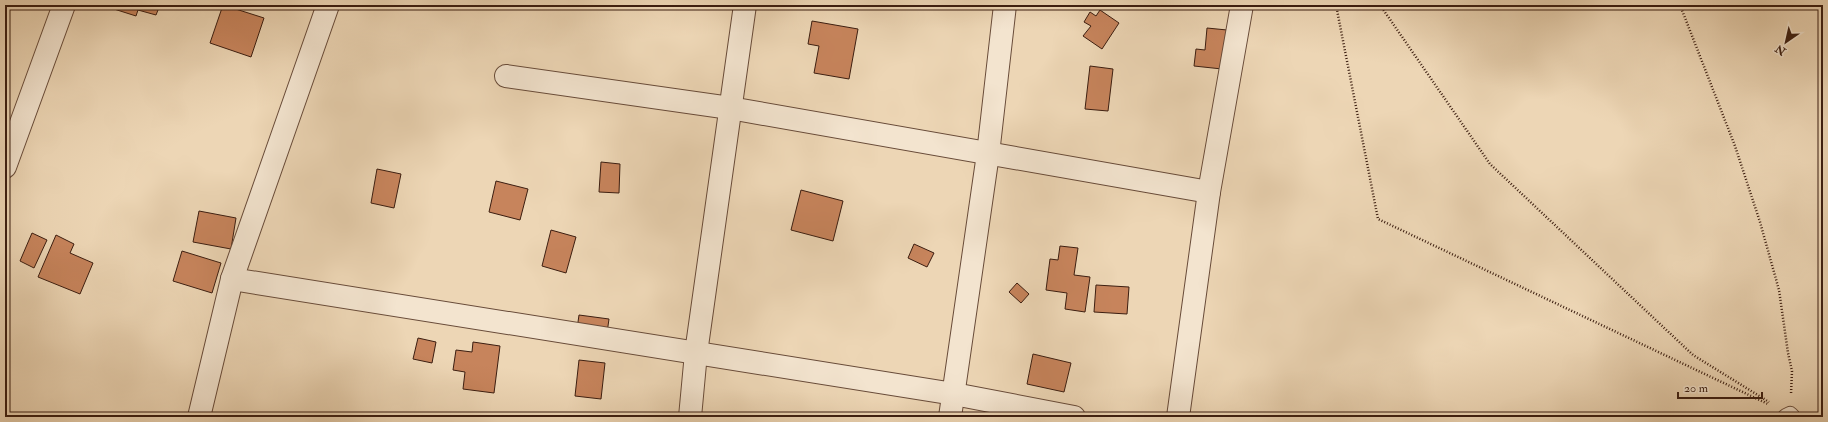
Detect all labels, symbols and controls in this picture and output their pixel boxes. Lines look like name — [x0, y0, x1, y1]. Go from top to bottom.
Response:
north arrow — [1766, 22, 1806, 62]
text: N — [1772, 41, 1789, 59]
scale bar — [1678, 374, 1762, 400]
text: 20 m — [1684, 381, 1709, 396]

